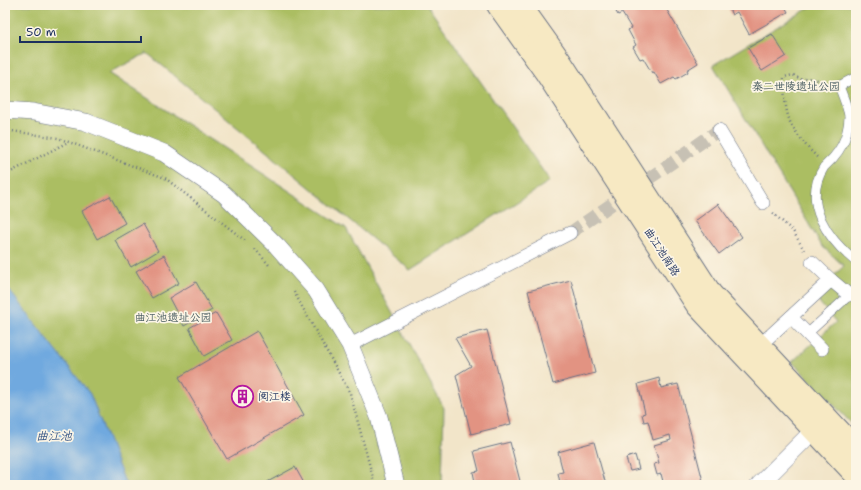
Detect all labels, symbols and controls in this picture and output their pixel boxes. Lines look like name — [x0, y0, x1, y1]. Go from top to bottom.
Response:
scale bar — [20, 18, 141, 44]
text: 50 m — [26, 24, 56, 40]
park label: 秦二世陵遗址公园 — [752, 79, 840, 94]
street label: 曲江池南路 — [641, 225, 683, 279]
park label: 曲江池遗址公园 — [135, 310, 212, 325]
building icon: 阅江楼 — [229, 383, 255, 409]
place label: 阅江楼 — [258, 389, 291, 404]
water label: 曲江池 — [36, 428, 73, 444]

